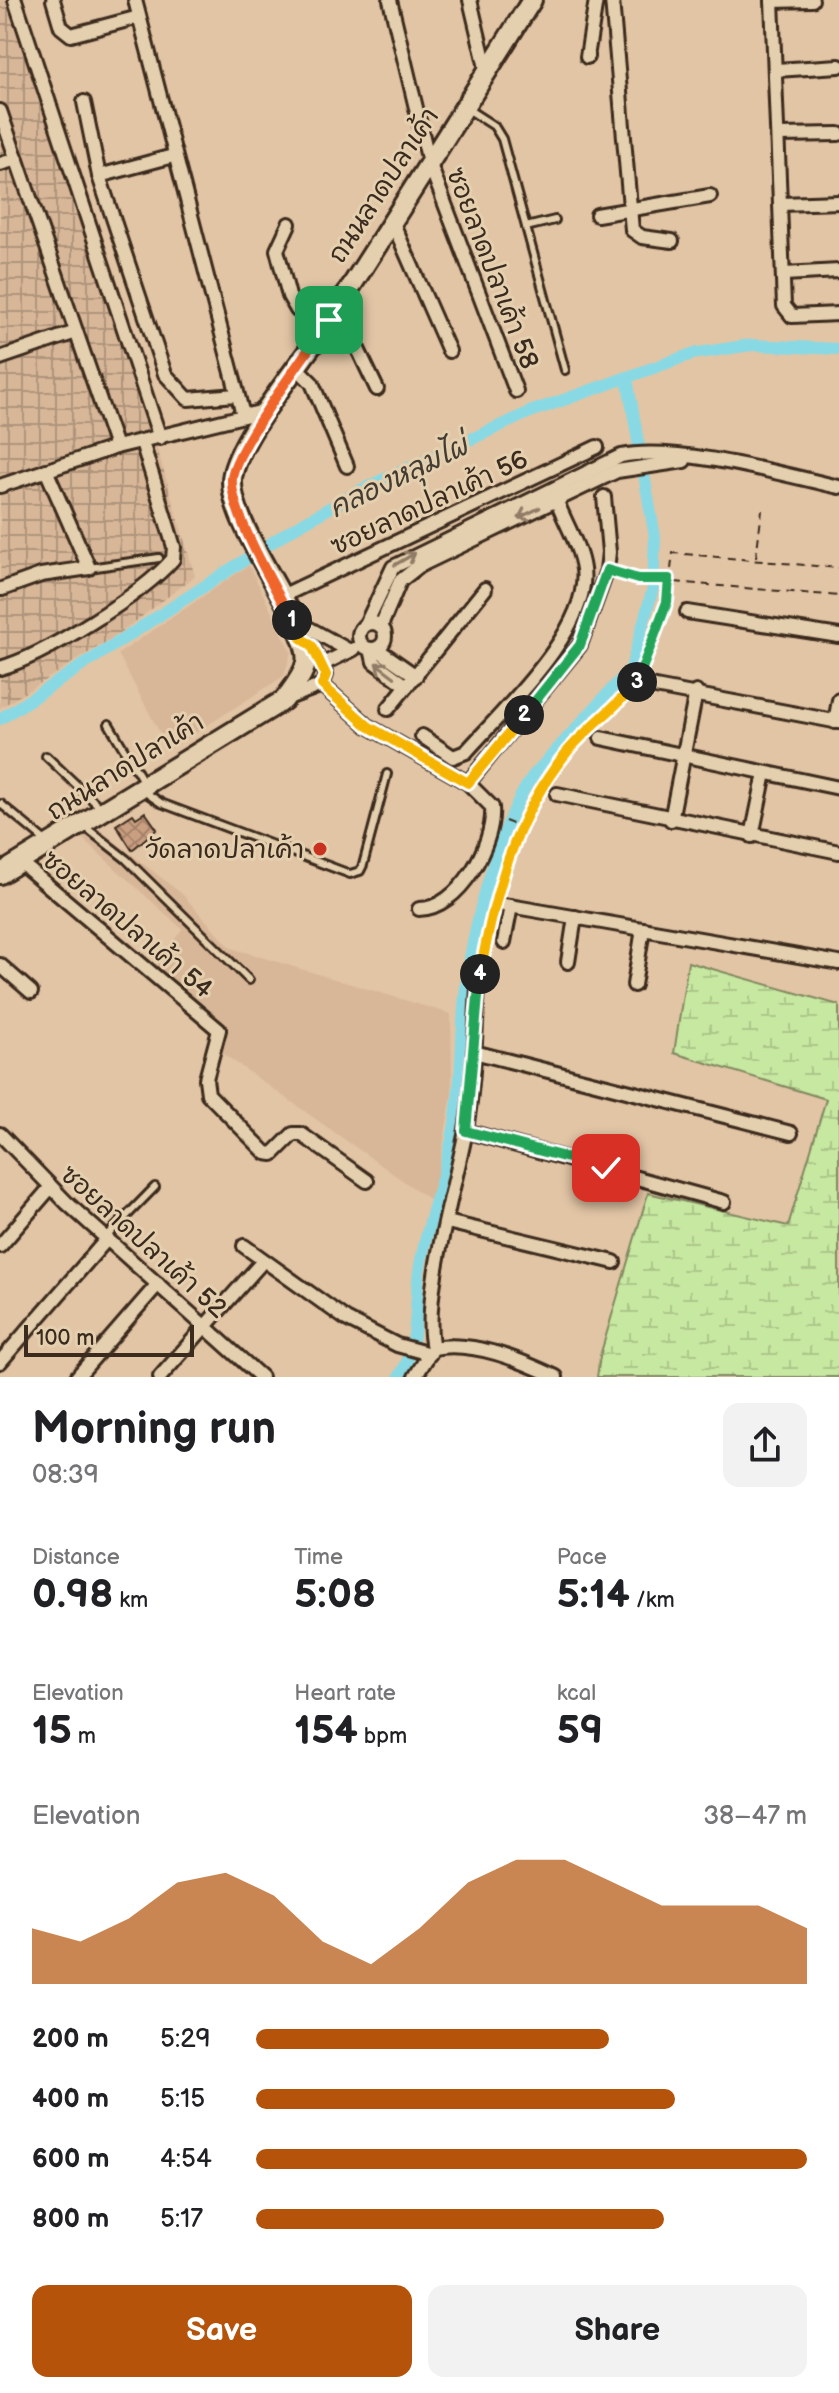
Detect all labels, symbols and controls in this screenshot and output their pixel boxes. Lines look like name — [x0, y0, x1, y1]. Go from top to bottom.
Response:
street label: ถนนลาดปลาเค้า — [321, 101, 446, 269]
street label: ซอยลาดปลาเค้า 58 — [439, 163, 546, 373]
pin — [295, 286, 363, 354]
icon: arrive — [307, 298, 351, 342]
water label: คลองหลุมไผ่ — [323, 425, 479, 528]
street label: ซอยลาดปลาเค้า 56 — [325, 442, 533, 563]
one-way arrow — [517, 506, 541, 521]
one-way arrow — [393, 551, 416, 567]
pin: 1 — [272, 600, 312, 640]
text: 1 — [287, 606, 297, 633]
one-way arrow — [375, 662, 397, 678]
pin: 3 — [617, 662, 657, 702]
text: 3 — [631, 668, 643, 695]
pin: 2 — [504, 695, 544, 735]
text: 2 — [517, 701, 531, 728]
street label: ถนนลาดปลาเค้า — [41, 705, 210, 828]
place label: วัดลาดปลาเค้า — [145, 833, 304, 866]
marker: วัดลาดปลาเค้า — [311, 840, 329, 858]
street label: ซอยลาดปลาเค้า 54 — [35, 843, 220, 1006]
pin: 4 — [460, 954, 500, 994]
text: 4 — [474, 960, 486, 987]
pin — [572, 1134, 640, 1202]
icon: check — [584, 1146, 628, 1190]
street label: ซอยลาดปลาเค้า 52 — [53, 1158, 234, 1325]
scale bar — [24, 1321, 194, 1357]
text: 100 m — [36, 1325, 95, 1352]
text: Morning run — [32, 1403, 276, 1456]
button: share — [723, 1403, 807, 1487]
text: 08:39 — [32, 1460, 99, 1491]
text: Distance — [32, 1544, 120, 1571]
text: Time — [294, 1544, 343, 1571]
text: Pace — [557, 1544, 607, 1571]
text: 0.98 — [32, 1571, 113, 1619]
text: 5:08 — [294, 1571, 376, 1619]
text: 5:14 — [557, 1571, 630, 1619]
text: km — [113, 1587, 148, 1614]
text: /km — [630, 1587, 675, 1614]
text: Elevation — [32, 1680, 124, 1707]
text: Heart rate — [294, 1680, 396, 1707]
text: kcal — [557, 1680, 596, 1707]
text: 15 — [32, 1707, 72, 1755]
text: 154 — [294, 1707, 358, 1755]
text: 59 — [557, 1707, 603, 1755]
text: m — [72, 1723, 96, 1750]
text: bpm — [358, 1723, 407, 1750]
text: Elevation — [32, 1801, 140, 1832]
text: 38–47 m — [703, 1801, 807, 1832]
text: 200 m — [32, 2024, 109, 2055]
text: 5:29 — [160, 2024, 211, 2055]
text: 400 m — [32, 2084, 109, 2115]
text: 5:15 — [160, 2084, 205, 2115]
text: 600 m — [32, 2144, 109, 2175]
text: 4:54 — [160, 2144, 212, 2175]
text: 800 m — [32, 2204, 109, 2235]
text: 5:17 — [160, 2204, 203, 2235]
button: Save — [32, 2285, 412, 2377]
button: Share — [428, 2285, 807, 2377]

